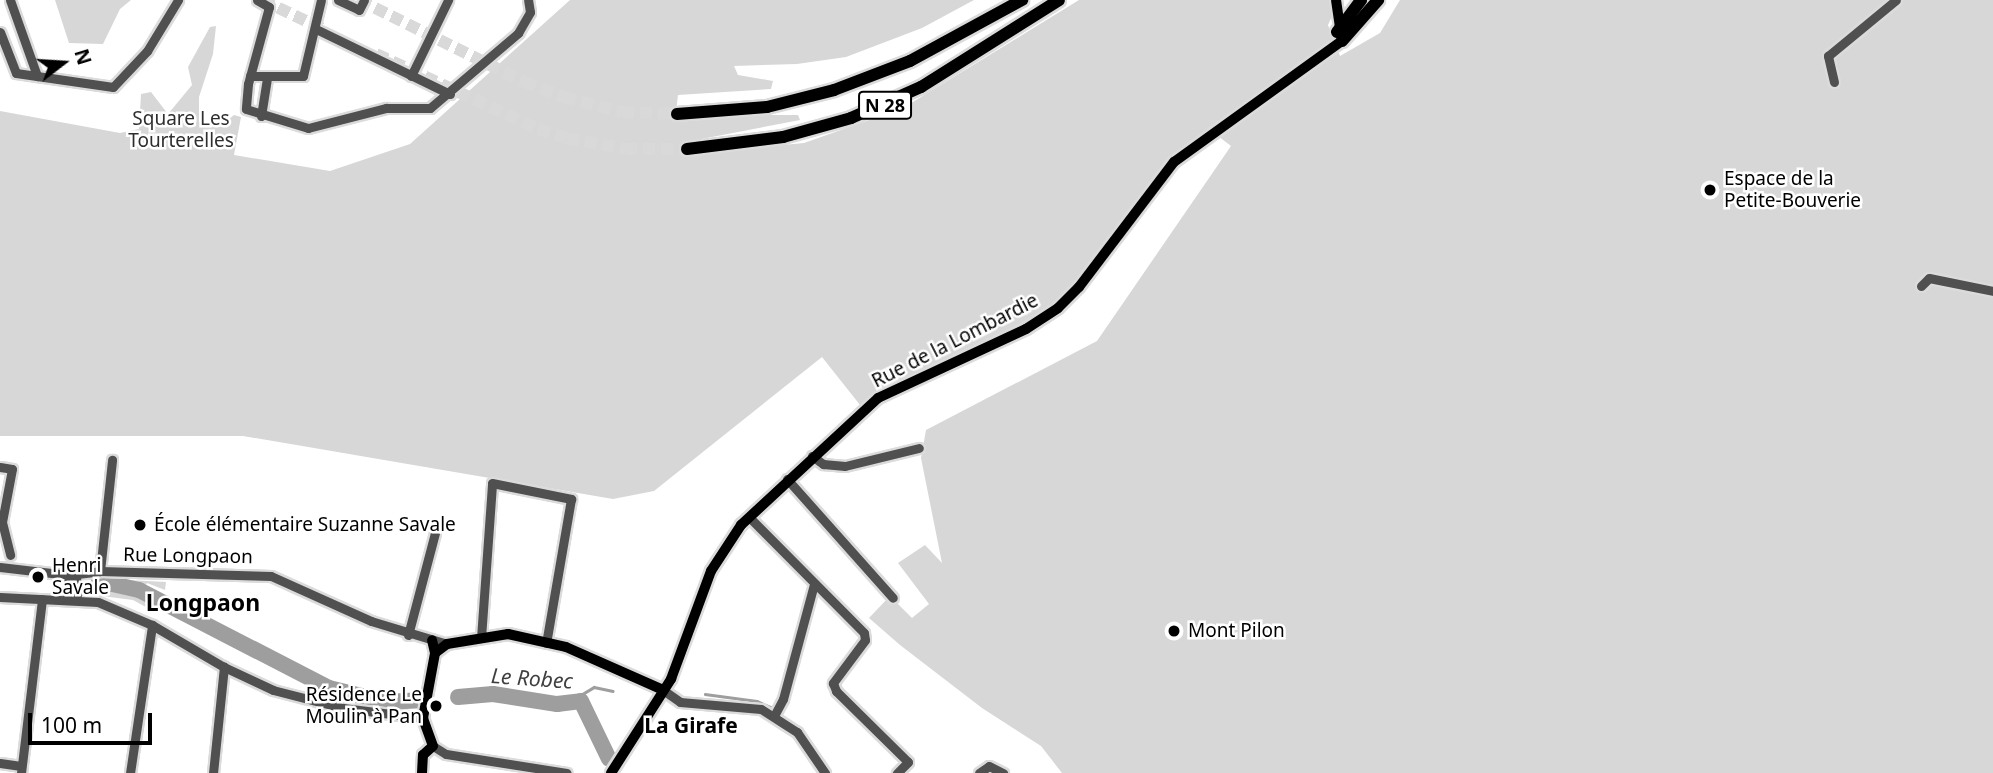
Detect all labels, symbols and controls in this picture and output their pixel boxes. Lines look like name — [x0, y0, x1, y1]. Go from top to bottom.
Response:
north arrow — [28, 28, 98, 98]
text: N — [68, 46, 98, 68]
road number: N 28 — [857, 90, 913, 120]
park label: Square Les Tourterelles — [128, 108, 234, 152]
place label: Espace de la Petite-Bouverie — [1724, 168, 1861, 212]
marker: Espace de la Petite-Bouverie — [1702, 182, 1718, 198]
street label: Rue de la Lombardie — [868, 289, 1042, 393]
place label: École élémentaire Suzanne Savale — [154, 514, 456, 536]
marker: École élémentaire Suzanne Savale — [132, 517, 148, 533]
street label: Rue Longpaon — [123, 543, 253, 569]
place label: Henri Savale — [52, 555, 109, 599]
marker: Henri Savale — [30, 569, 46, 585]
district label: Longpaon — [146, 588, 260, 616]
place label: Mont Pilon — [1188, 620, 1285, 642]
marker: Mont Pilon — [1166, 623, 1182, 639]
water label: Le Robec — [490, 663, 574, 693]
place label: Résidence Le Moulin à Pan — [306, 684, 422, 728]
marker: Résidence Le Moulin à Pan — [428, 698, 444, 714]
scale bar — [32, 700, 156, 744]
text: 100 m — [41, 711, 102, 739]
district label: La Girafe — [644, 712, 738, 738]

